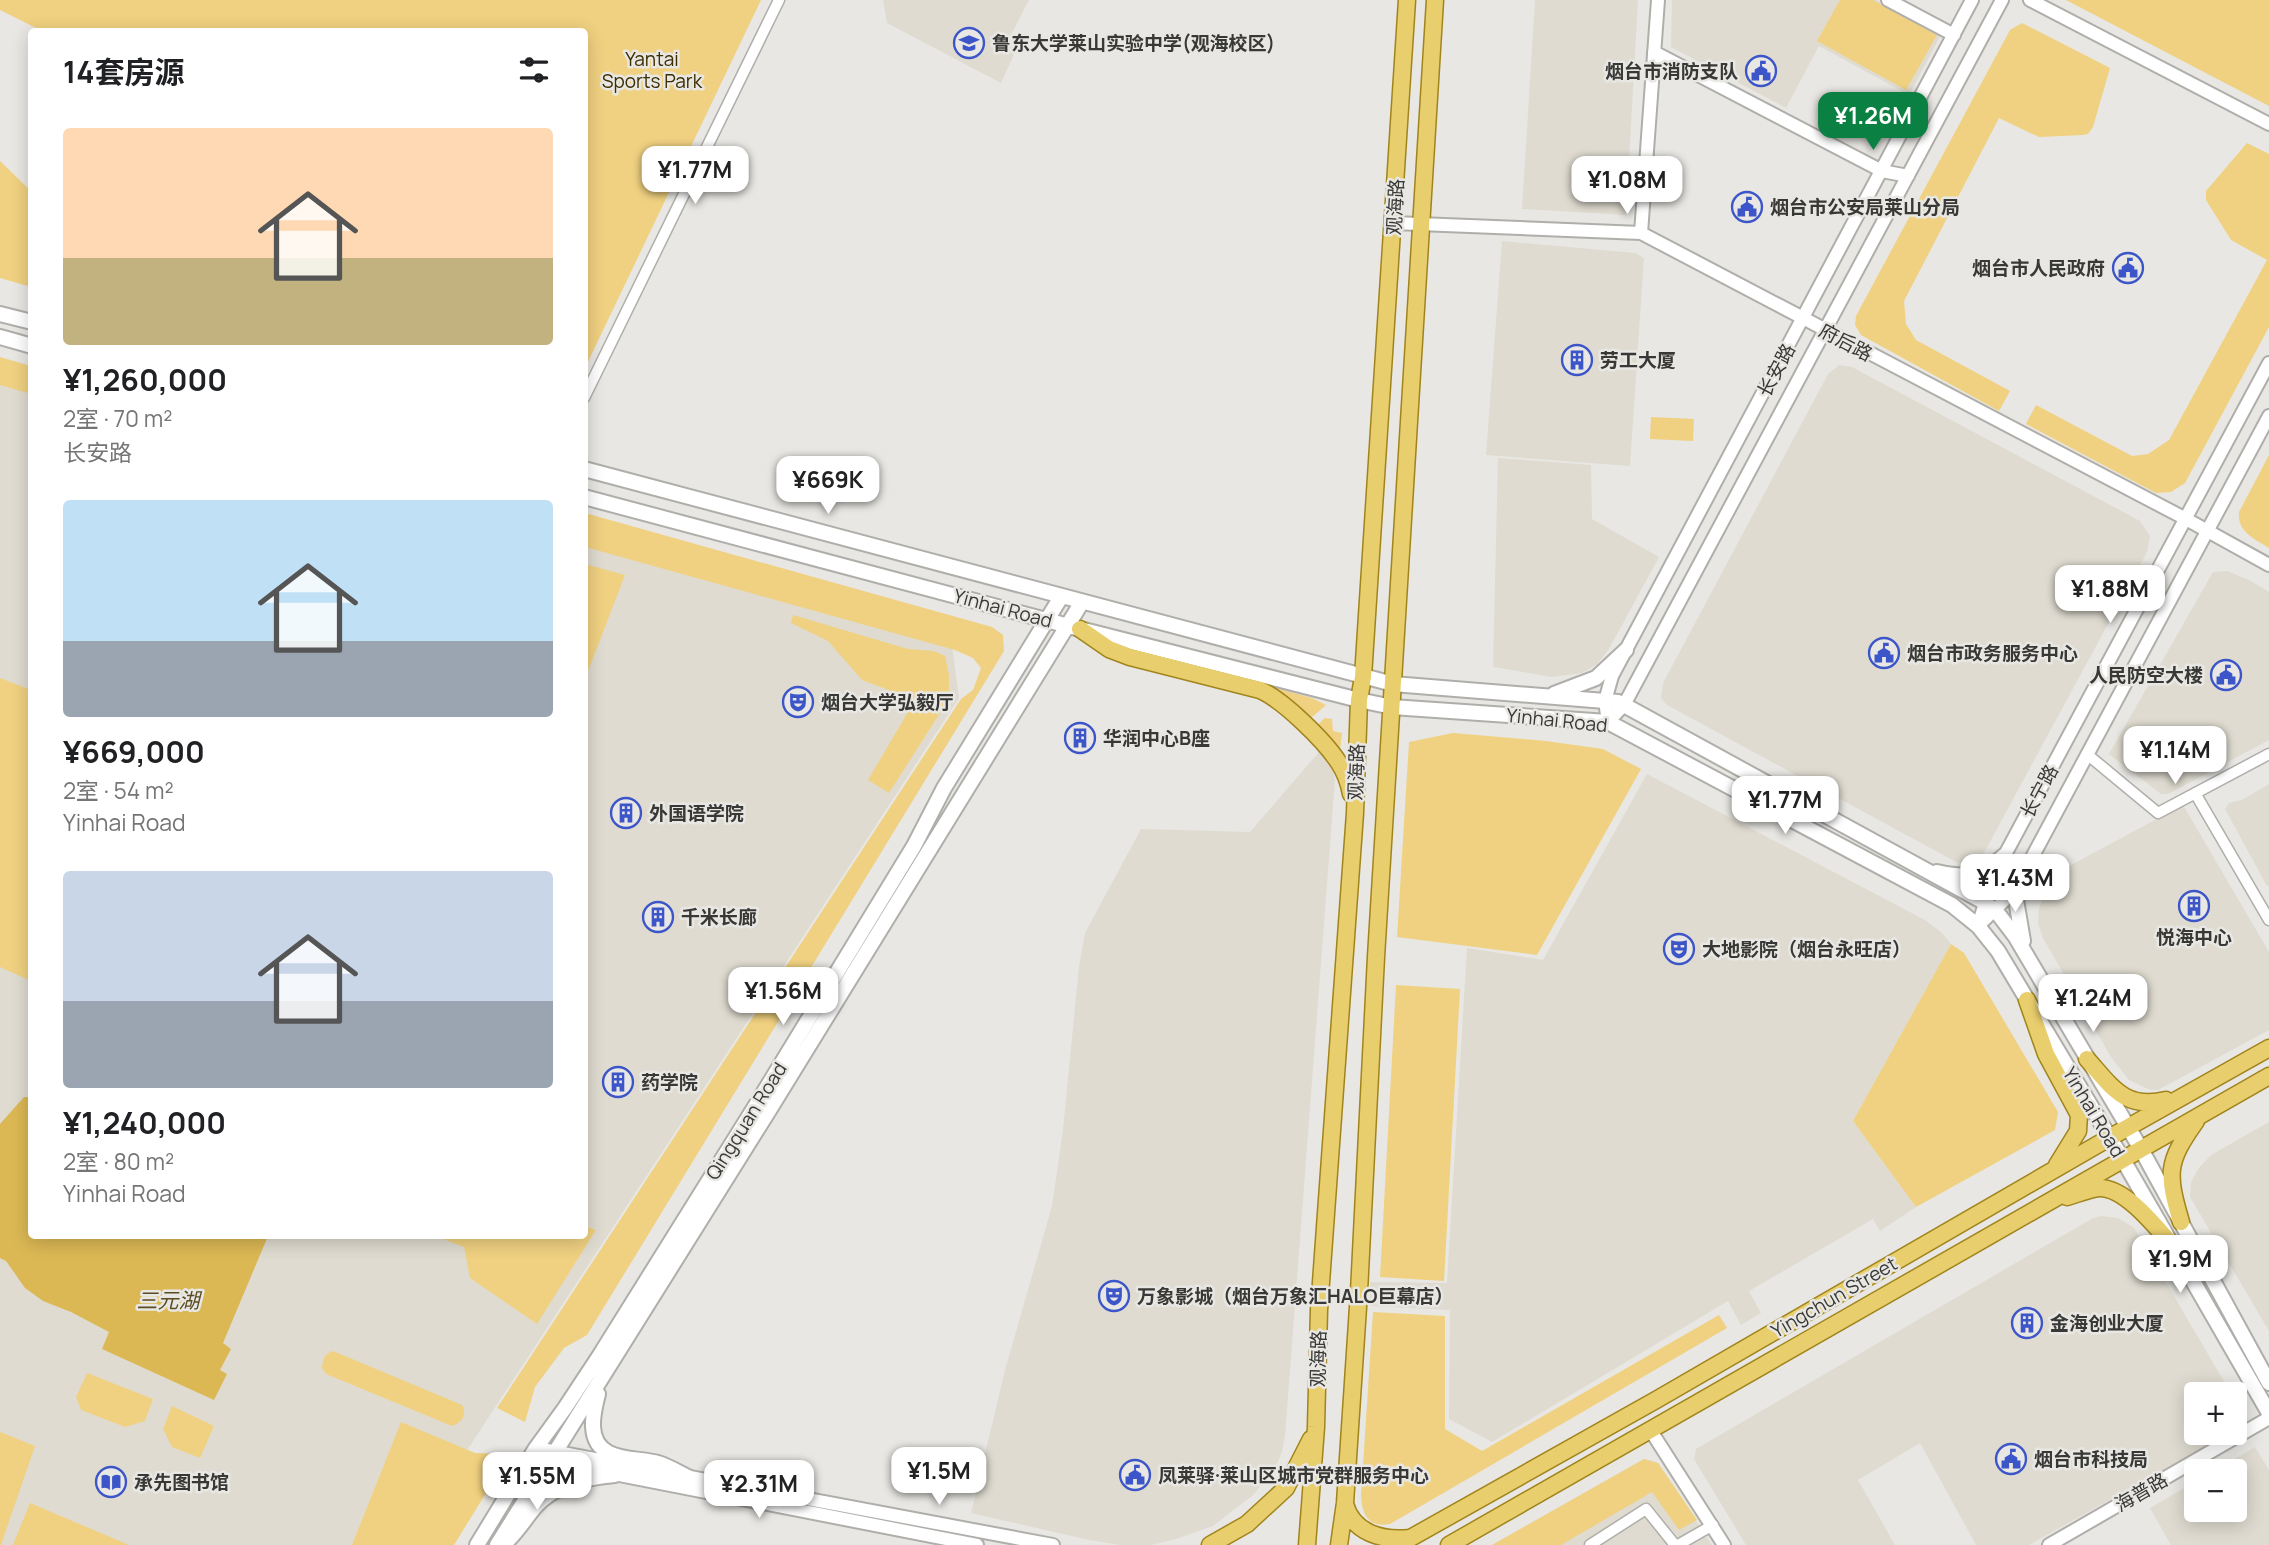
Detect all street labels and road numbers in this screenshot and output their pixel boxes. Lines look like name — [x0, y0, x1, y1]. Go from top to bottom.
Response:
street label: 观海路 — [1381, 178, 1409, 236]
street label: 府后路 — [1815, 317, 1877, 367]
street label: 长安路 — [1751, 339, 1801, 401]
street label: Yinhai Road — [951, 582, 1055, 634]
street label: Yinhai Road — [1505, 702, 1609, 738]
street label: 观海路 — [1342, 743, 1370, 801]
street label: 长宁路 — [2014, 760, 2064, 822]
street label: Qingquan Road — [699, 1057, 793, 1185]
street label: Yinhai Road — [2057, 1062, 2131, 1162]
street label: Yingchun Street — [1766, 1250, 1902, 1344]
street label: 观海路 — [1305, 1330, 1331, 1388]
street label: 海普路 — [2110, 1466, 2172, 1518]

